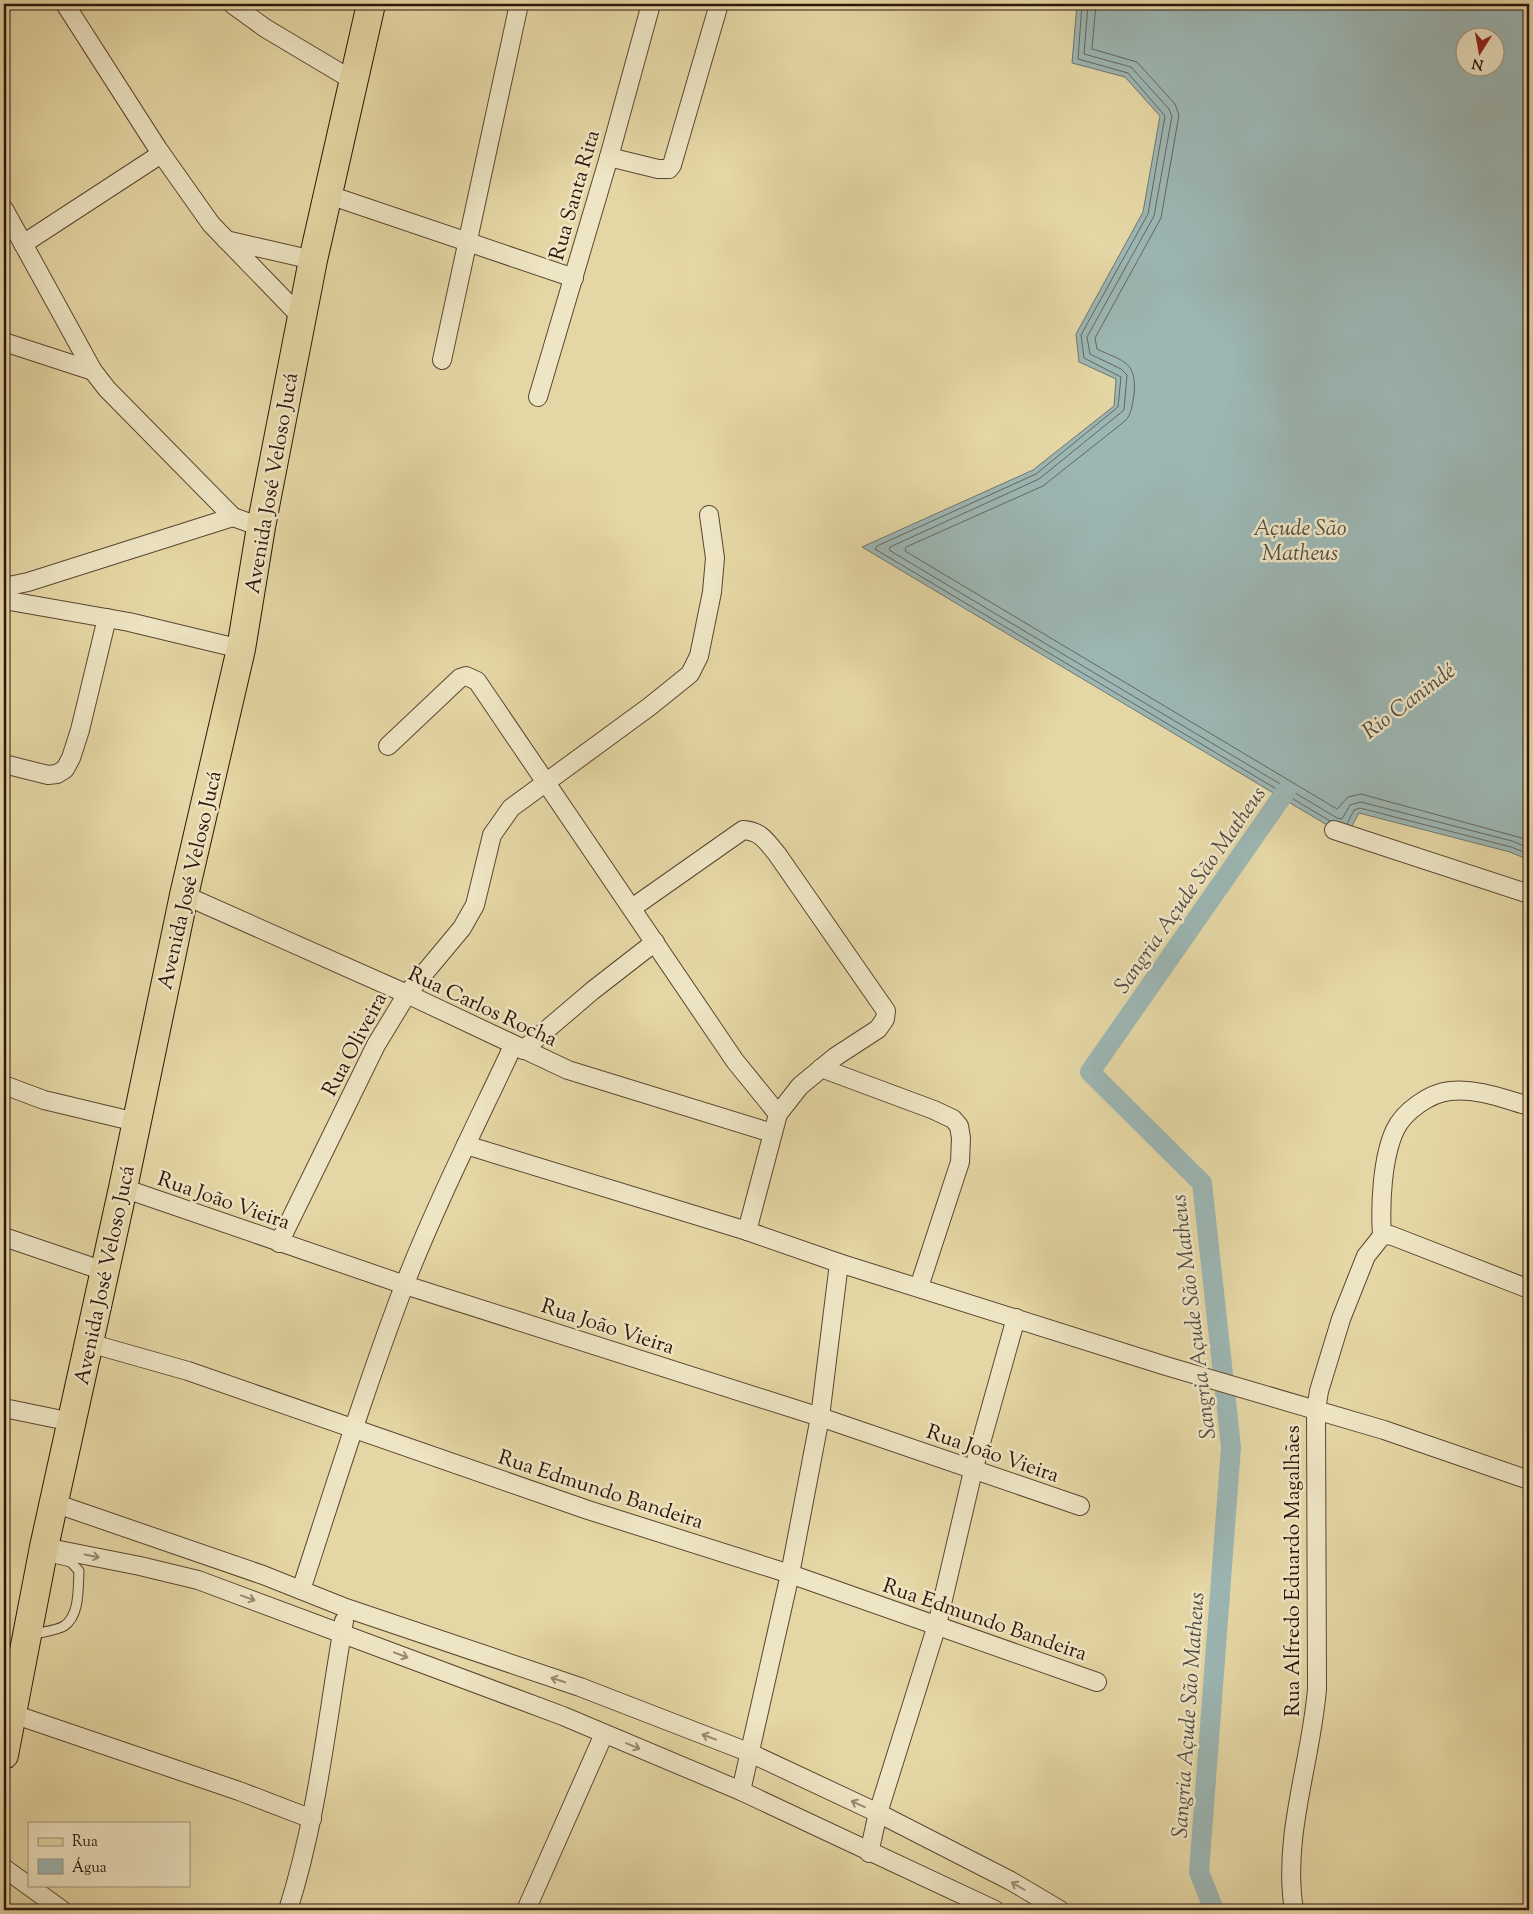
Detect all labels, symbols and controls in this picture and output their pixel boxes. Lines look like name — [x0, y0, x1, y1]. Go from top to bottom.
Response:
north arrow — [1456, 28, 1506, 78]
text: N — [1471, 52, 1485, 74]
street label: Rua Santa Rita — [543, 127, 609, 264]
street label: Avenida José Veloso Jucá — [239, 370, 307, 596]
water label: Açude São Matheus — [1253, 514, 1347, 571]
water label: Rio Canindé — [1356, 656, 1463, 748]
street label: Avenida José Veloso Jucá — [151, 768, 231, 993]
water label: Sangria Açude São Matheus — [1108, 781, 1275, 1001]
street label: Rua Carlos Rocha — [403, 960, 562, 1056]
street label: Rua Oliveira — [316, 987, 396, 1102]
street label: Avenida José Veloso Jucá — [68, 1163, 144, 1388]
street label: Rua João Vieira — [153, 1165, 294, 1239]
water label: Sangria Açude São Matheus — [1164, 1192, 1226, 1441]
street label: Rua João Vieira — [537, 1292, 678, 1364]
street label: Rua João Vieira — [922, 1418, 1063, 1492]
street label: Rua Alfredo Eduardo Magalhães — [1279, 1425, 1309, 1717]
street label: Rua Edmundo Bandeira — [494, 1444, 707, 1538]
one-way arrow — [83, 1552, 99, 1561]
street label: Rua Edmundo Bandeira — [878, 1572, 1091, 1670]
water label: Sangria Açude São Matheus — [1165, 1591, 1215, 1839]
one-way arrow — [240, 1594, 255, 1603]
one-way arrow — [392, 1651, 408, 1660]
one-way arrow — [550, 1674, 566, 1684]
one-way arrow — [702, 1732, 717, 1741]
one-way arrow — [625, 1742, 640, 1751]
one-way arrow — [851, 1798, 866, 1808]
legend — [28, 1822, 190, 1886]
text: Rua — [72, 1832, 98, 1853]
text: Água — [72, 1857, 107, 1879]
one-way arrow — [1011, 1880, 1026, 1890]

